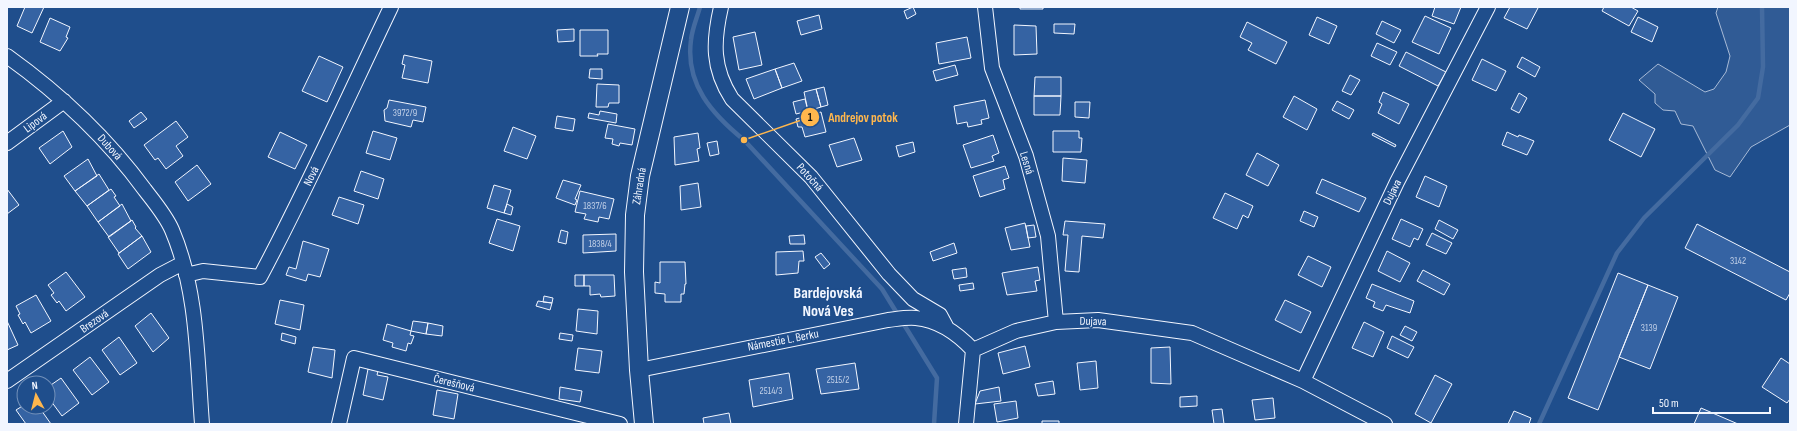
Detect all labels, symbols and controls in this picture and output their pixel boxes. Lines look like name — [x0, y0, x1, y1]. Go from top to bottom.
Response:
callout: Andrejov potok — [800, 105, 905, 130]
house number: 3972/9 — [393, 107, 417, 119]
street label: Lipová — [21, 108, 50, 136]
text: 1 — [808, 110, 813, 125]
text: Andrejov potok — [827, 110, 898, 126]
street label: Dubová — [94, 131, 125, 164]
street label: Lesná — [1016, 150, 1037, 177]
street label: Potočná — [793, 160, 827, 195]
street label: Nová — [300, 164, 323, 189]
street label: Záhradná — [629, 166, 650, 206]
street label: Dujava — [1380, 177, 1405, 208]
house number: 1837/6 — [583, 200, 607, 212]
house number: 1838/4 — [588, 238, 612, 250]
house number: 3142 — [1730, 255, 1746, 267]
district label: Bardejovská Nová Ves — [794, 284, 862, 321]
street label: Brezová — [77, 306, 112, 337]
street label: Dujava — [1080, 314, 1107, 329]
house number: 3139 — [1641, 322, 1657, 334]
street label: Námestie L. Berku — [746, 326, 820, 355]
street label: Čerešňová — [432, 371, 476, 396]
house number: 2515/2 — [827, 374, 849, 386]
north arrow — [16, 375, 56, 415]
text: N — [31, 379, 39, 392]
house number: 2514/3 — [760, 385, 782, 397]
scale bar — [1653, 389, 1770, 415]
text: 50 m — [1659, 396, 1679, 411]

